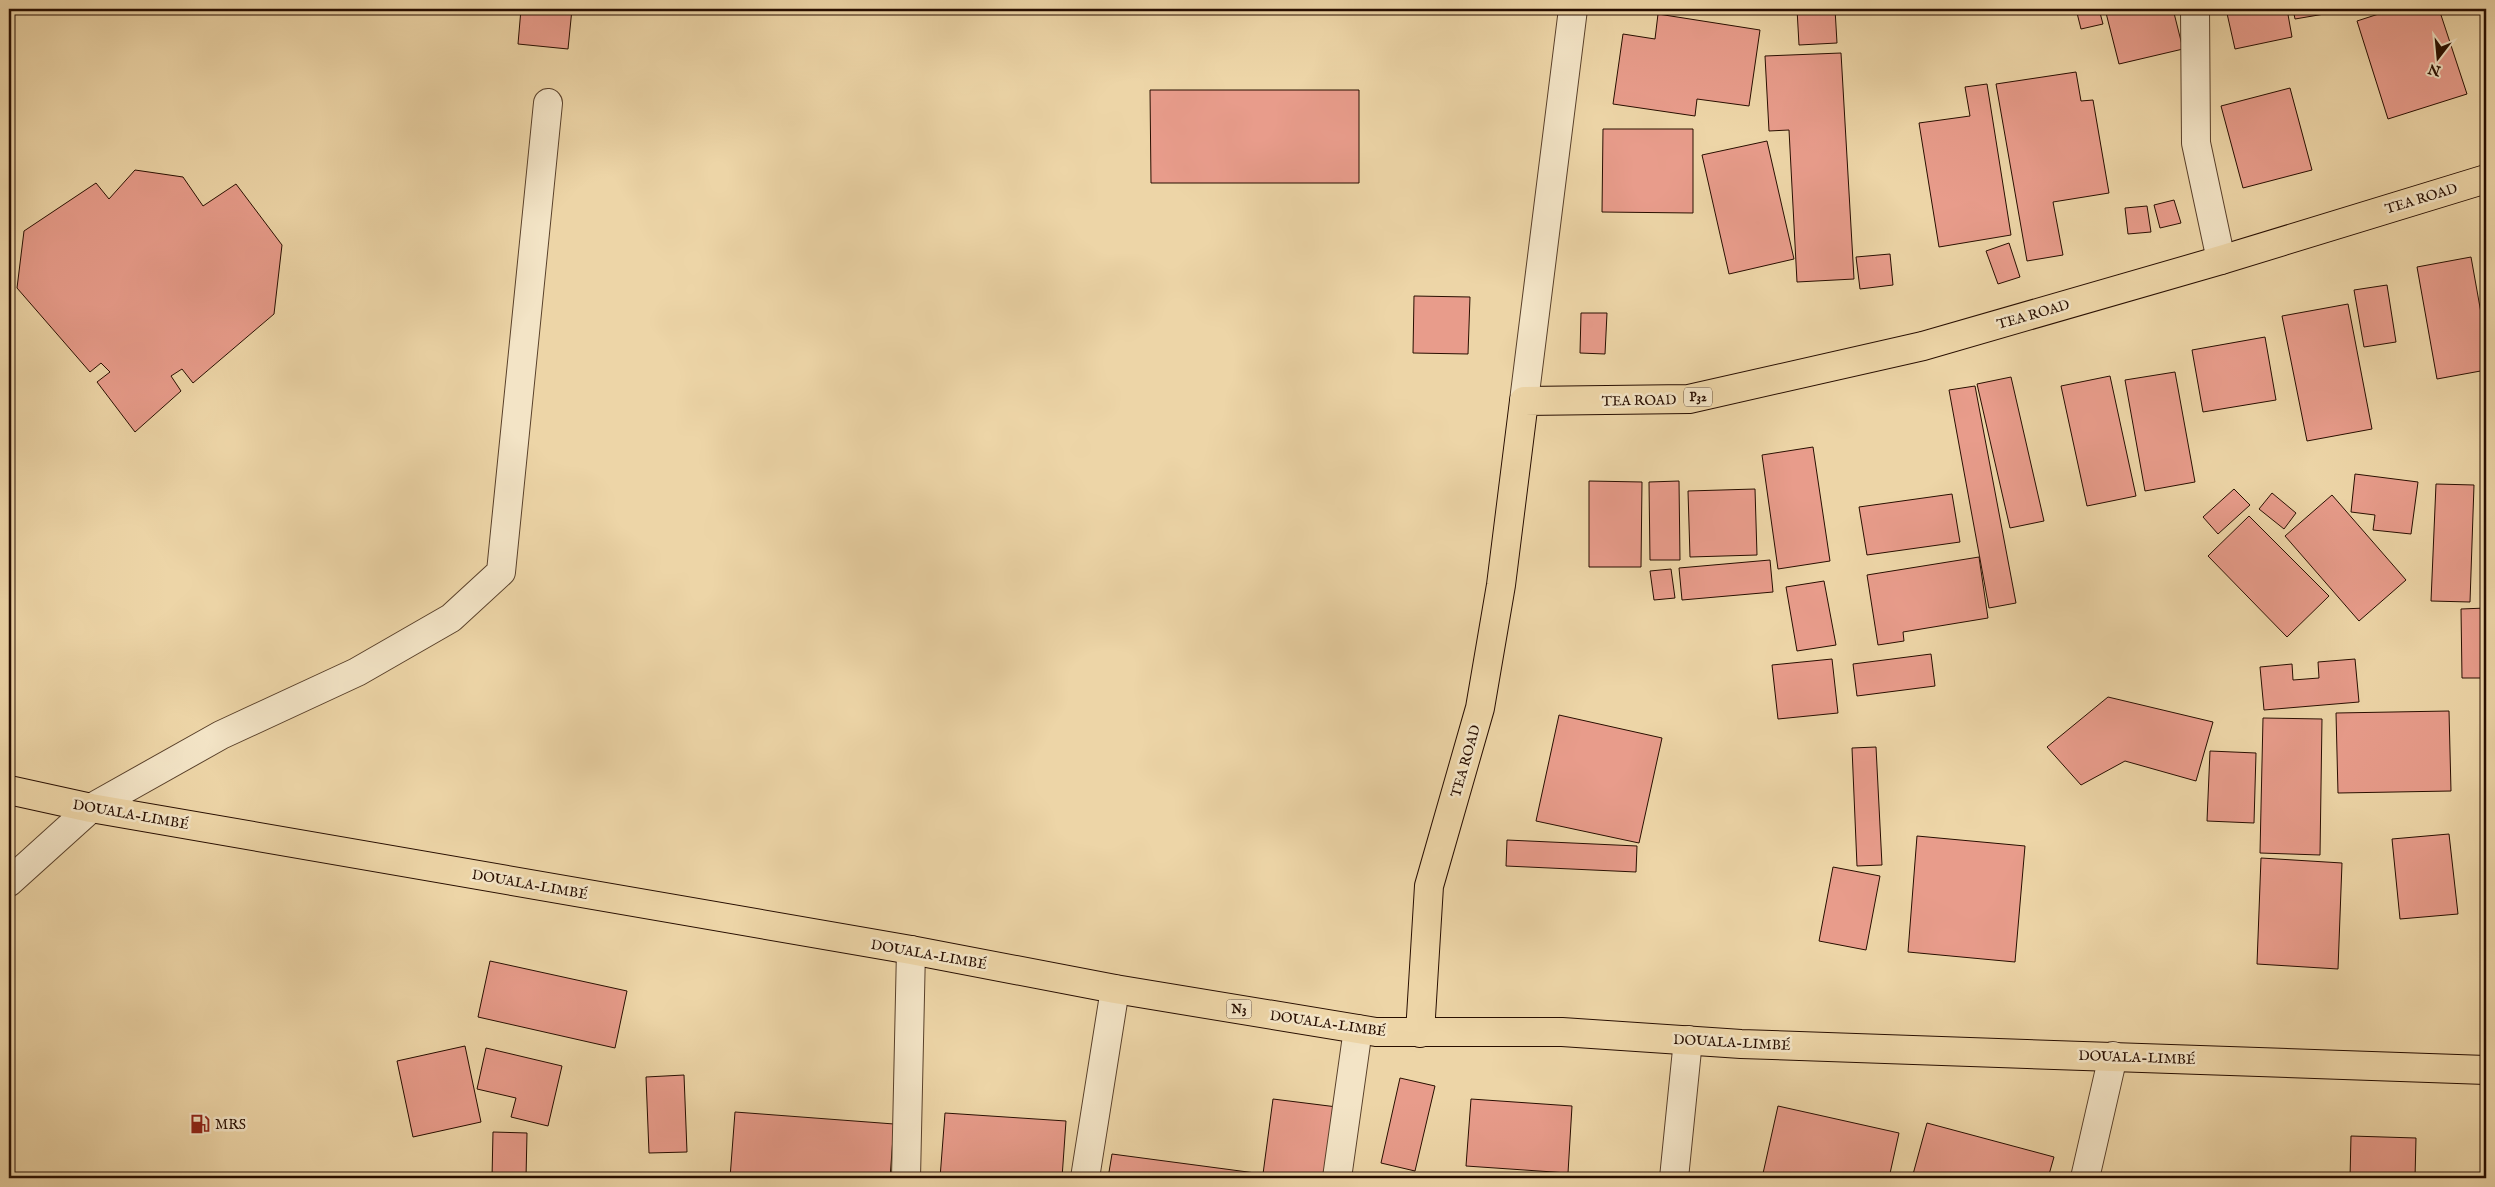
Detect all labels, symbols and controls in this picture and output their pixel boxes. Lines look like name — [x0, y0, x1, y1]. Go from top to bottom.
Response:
north arrow — [2412, 32, 2462, 82]
text: N — [2426, 59, 2444, 80]
street label: TEA ROAD — [2383, 179, 2460, 218]
street label: TEA ROAD — [1995, 296, 2072, 334]
road number: P32 — [1684, 388, 1712, 407]
street label: TEA ROAD — [1601, 391, 1677, 411]
street label: TEA ROAD — [1447, 723, 1485, 800]
street label: DOUALA-LIMBÉ — [71, 795, 191, 834]
street label: DOUALA-LIMBÉ — [470, 865, 590, 904]
street label: DOUALA-LIMBÉ — [869, 935, 989, 974]
road number: N3 — [1226, 1000, 1252, 1019]
street label: DOUALA-LIMBÉ — [1268, 1006, 1388, 1041]
street label: DOUALA-LIMBÉ — [1673, 1030, 1791, 1055]
street label: DOUALA-LIMBÉ — [2078, 1046, 2196, 1069]
fuel station icon: MRS — [189, 1113, 211, 1135]
place label: MRS — [215, 1116, 246, 1134]

